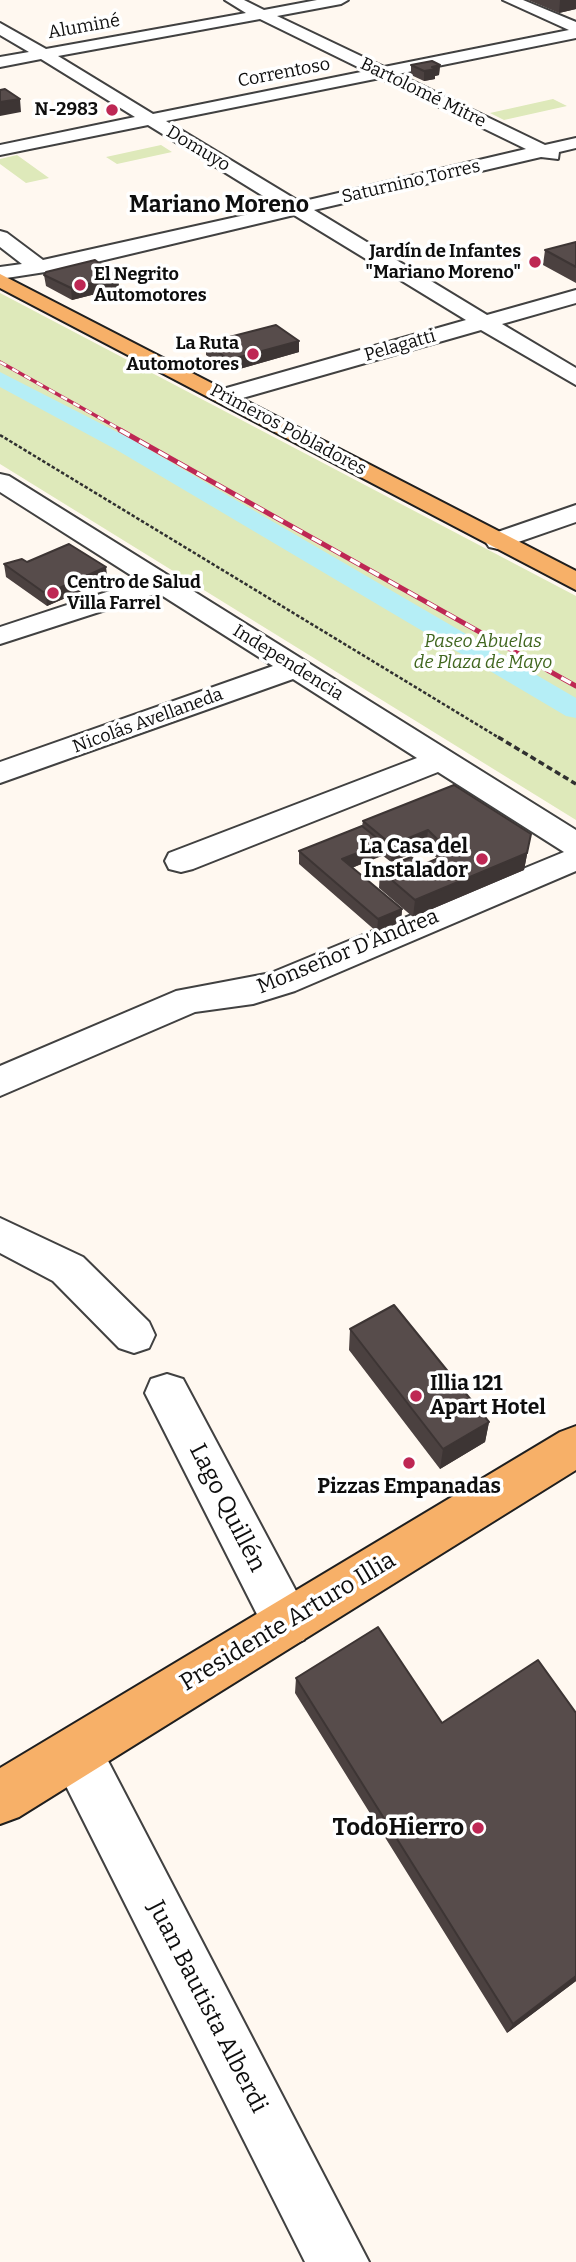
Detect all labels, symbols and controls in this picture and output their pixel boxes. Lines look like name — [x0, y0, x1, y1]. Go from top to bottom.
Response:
street label: Aluminé — [46, 10, 122, 44]
street label: Correntoso — [236, 53, 332, 93]
street label: Bartolomé Mitre — [357, 53, 489, 133]
place label: N-2983 — [35, 99, 98, 121]
marker: N-2983 — [104, 102, 120, 118]
street label: Domuyo — [162, 122, 234, 176]
street label: Saturnino Torres — [340, 156, 482, 208]
district label: Mariano Moreno — [129, 192, 309, 220]
place label: Jardín de Infantes "Mariano Moreno" — [365, 241, 521, 284]
marker: Jardín de Infantes "Mariano Moreno" — [527, 254, 543, 270]
place label: El Negrito Automotores — [94, 264, 207, 306]
marker: El Negrito Automotores — [72, 277, 88, 293]
street label: Pelagatti — [362, 326, 438, 366]
place label: La Ruta Automotores — [126, 333, 239, 376]
marker: La Ruta Automotores — [245, 346, 261, 362]
street label: Primeros Pobladores — [206, 380, 370, 480]
place label: Centro de Salud Villa Farrel — [67, 572, 201, 614]
marker: Centro de Salud Villa Farrel — [45, 585, 61, 601]
street label: Independencia — [229, 620, 347, 706]
park label: Paseo Abuelas de Plaza de Mayo — [414, 631, 552, 674]
street label: Nicolás Avellaneda — [70, 684, 226, 758]
place label: La Casa del Instalador — [360, 834, 468, 884]
marker: La Casa del Instalador — [474, 851, 490, 867]
street label: Monseñor D'Andrea — [254, 904, 442, 1000]
place label: Illia 121 Apart Hotel — [430, 1371, 546, 1421]
marker: Illia 121 Apart Hotel — [408, 1388, 424, 1404]
street label: Lago Quillén — [182, 1439, 272, 1577]
marker: Pizzas Empanadas — [401, 1455, 417, 1471]
place label: Pizzas Empanadas — [317, 1474, 501, 1500]
street label: Presidente Arturo Illia — [175, 1546, 401, 1698]
place label: TodoHierro — [333, 1814, 464, 1842]
marker: TodoHierro — [470, 1820, 486, 1836]
street label: Juan Bautista Alberdi — [141, 1896, 273, 2118]

